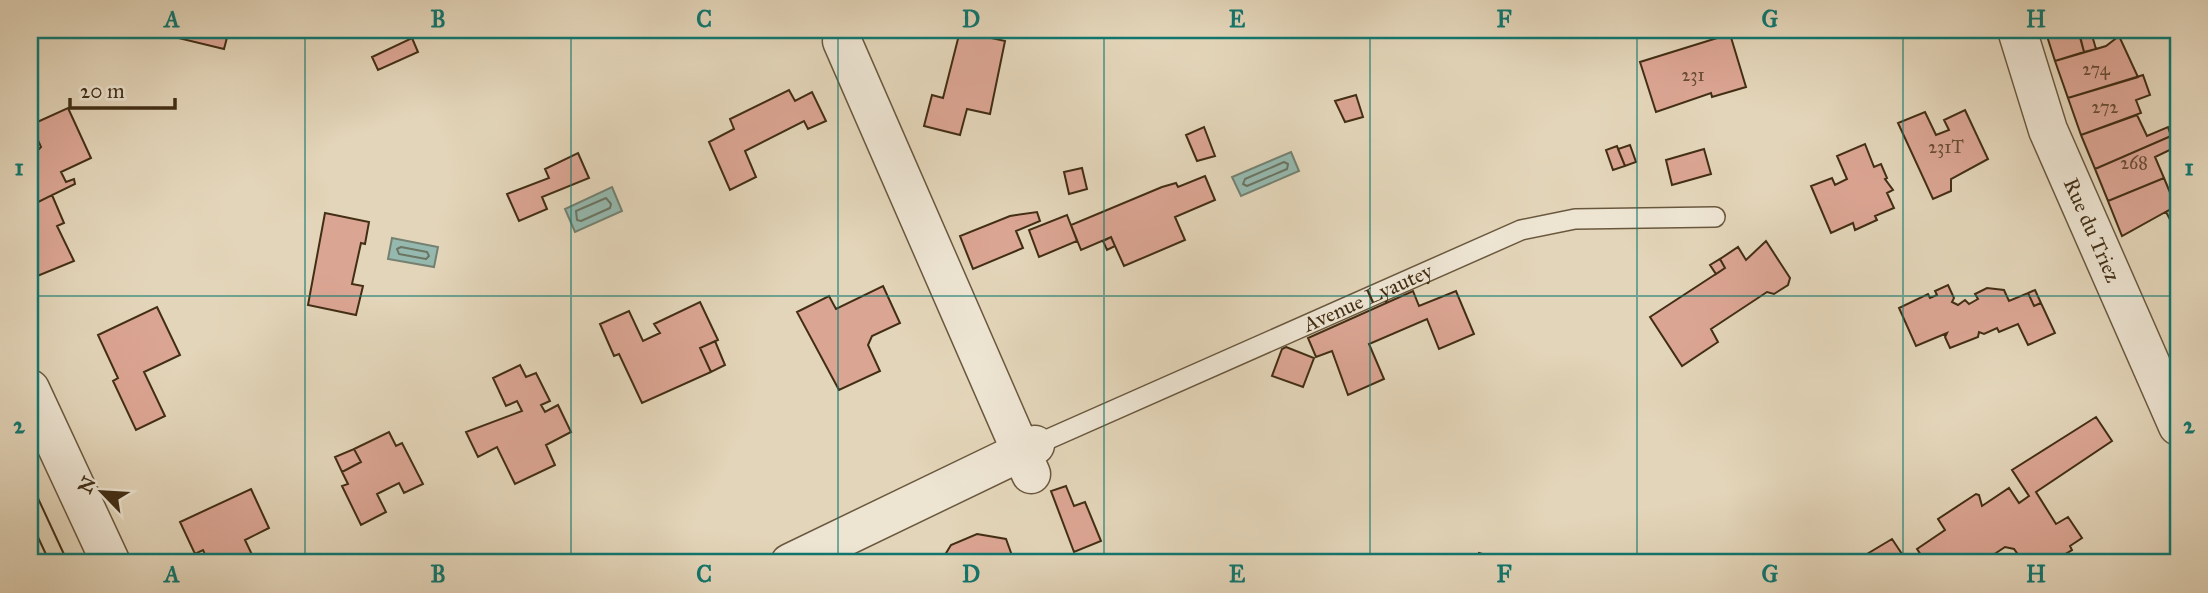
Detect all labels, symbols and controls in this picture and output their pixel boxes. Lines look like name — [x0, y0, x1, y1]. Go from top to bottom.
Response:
text: A — [162, 5, 180, 33]
text: B — [430, 5, 446, 33]
text: C — [696, 5, 712, 33]
text: D — [962, 5, 980, 33]
text: E — [1229, 5, 1246, 33]
text: F — [1496, 5, 1512, 33]
text: G — [1762, 5, 1779, 33]
text: H — [2026, 5, 2046, 33]
house number: 274 — [2082, 58, 2111, 80]
house number: 231 — [1681, 64, 1705, 86]
scale bar — [70, 66, 175, 110]
text: 20 m — [80, 78, 125, 104]
house number: 272 — [2092, 96, 2119, 118]
house number: 231T — [1928, 136, 1964, 158]
house number: 268 — [2120, 152, 2148, 174]
text: 1 — [14, 153, 24, 181]
text: 1 — [2184, 153, 2194, 181]
street label: Rue du Triez — [2058, 174, 2126, 287]
street label: Avenue Lyautey — [1298, 257, 1438, 338]
text: 2 — [13, 411, 25, 439]
text: 2 — [2183, 411, 2195, 439]
north arrow — [66, 456, 136, 526]
text: N — [73, 473, 101, 497]
text: A — [162, 560, 180, 588]
text: B — [430, 560, 446, 588]
text: C — [696, 560, 712, 588]
text: D — [962, 560, 980, 588]
text: E — [1229, 560, 1246, 588]
text: F — [1496, 560, 1512, 588]
text: G — [1762, 560, 1779, 588]
text: H — [2026, 560, 2046, 588]

